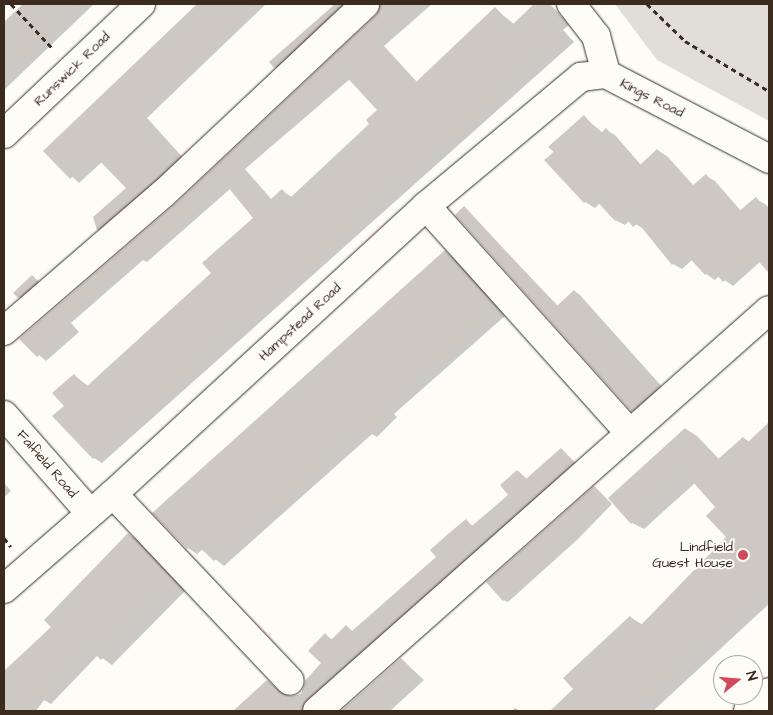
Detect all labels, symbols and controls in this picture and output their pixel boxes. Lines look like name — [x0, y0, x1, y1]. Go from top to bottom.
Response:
street label: Runswick Road — [30, 28, 114, 110]
street label: Kings Road — [617, 75, 687, 121]
street label: Hampstead Road — [255, 280, 345, 364]
street label: Falfield Road — [13, 427, 81, 501]
place label: Lindfield Guest House — [652, 539, 733, 572]
marker: Lindfield Guest House — [737, 549, 749, 561]
north arrow — [713, 655, 763, 705]
text: N — [741, 669, 762, 683]

